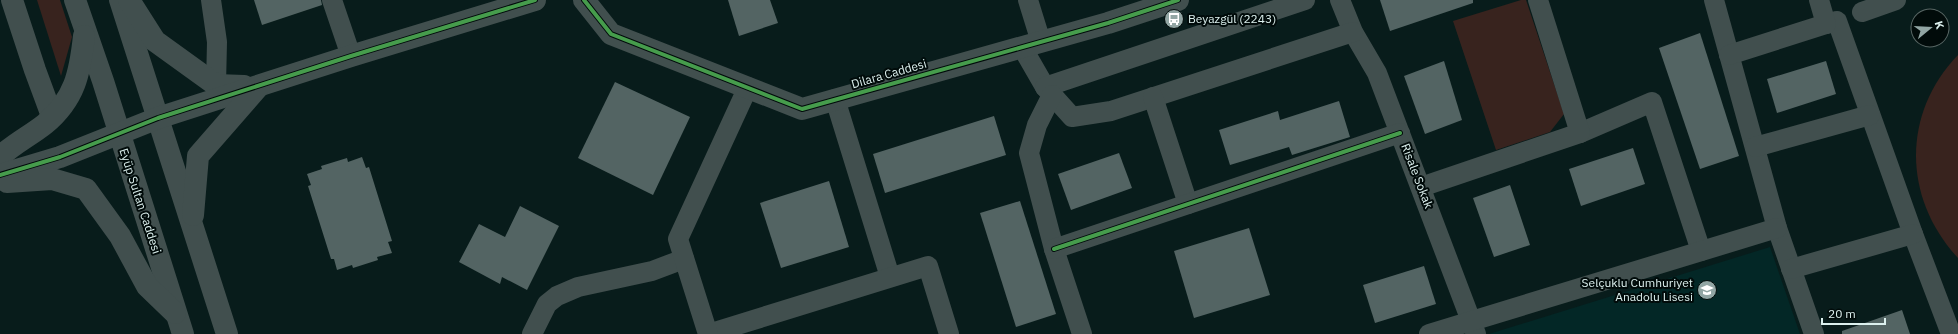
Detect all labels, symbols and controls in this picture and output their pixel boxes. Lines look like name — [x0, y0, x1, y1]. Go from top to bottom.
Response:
bus stop icon: Beyazgül (2243) — [1163, 8, 1185, 30]
north arrow — [1910, 8, 1950, 48]
place label: Beyazgül (2243) — [1188, 11, 1276, 26]
text: K — [1932, 19, 1947, 31]
street label: Dilara Caddesi — [850, 56, 928, 91]
street label: Risale Sokak — [1398, 141, 1437, 211]
street label: Eyüp Sultan Caddesi — [116, 146, 165, 256]
place label: Selçuklu Cumhuriyet Anadolu Lisesi — [1582, 275, 1693, 304]
school or university icon: Selçuklu Cumhuriyet Anadolu Lisesi — [1696, 279, 1718, 301]
scale bar — [1822, 300, 1885, 326]
text: 20 m — [1828, 306, 1856, 321]

